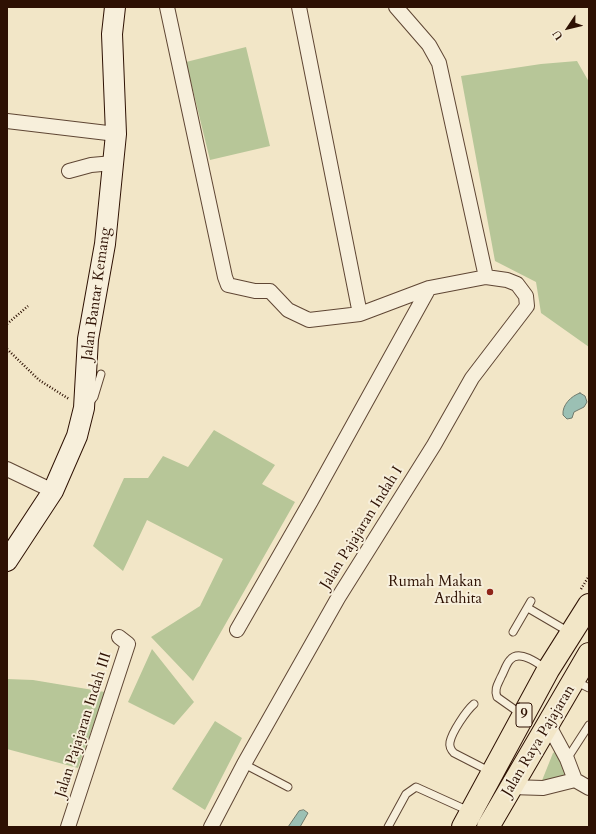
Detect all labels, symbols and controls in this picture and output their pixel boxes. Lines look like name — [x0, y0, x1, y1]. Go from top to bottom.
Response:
north arrow — [548, 8, 588, 48]
text: U — [549, 27, 566, 43]
street label: Jalan Bantar Kemang — [79, 226, 115, 362]
street label: Jalan Pajajaran Indah I — [317, 463, 407, 593]
place label: Rumah Makan Ardhita — [388, 574, 482, 609]
marker: Rumah Makan Ardhita — [485, 587, 495, 597]
street label: Jalan Pajajaran Indah III — [52, 650, 116, 800]
street label: Jalan Raya Pajajaran — [499, 682, 579, 800]
road number: 9 — [516, 703, 532, 727]

